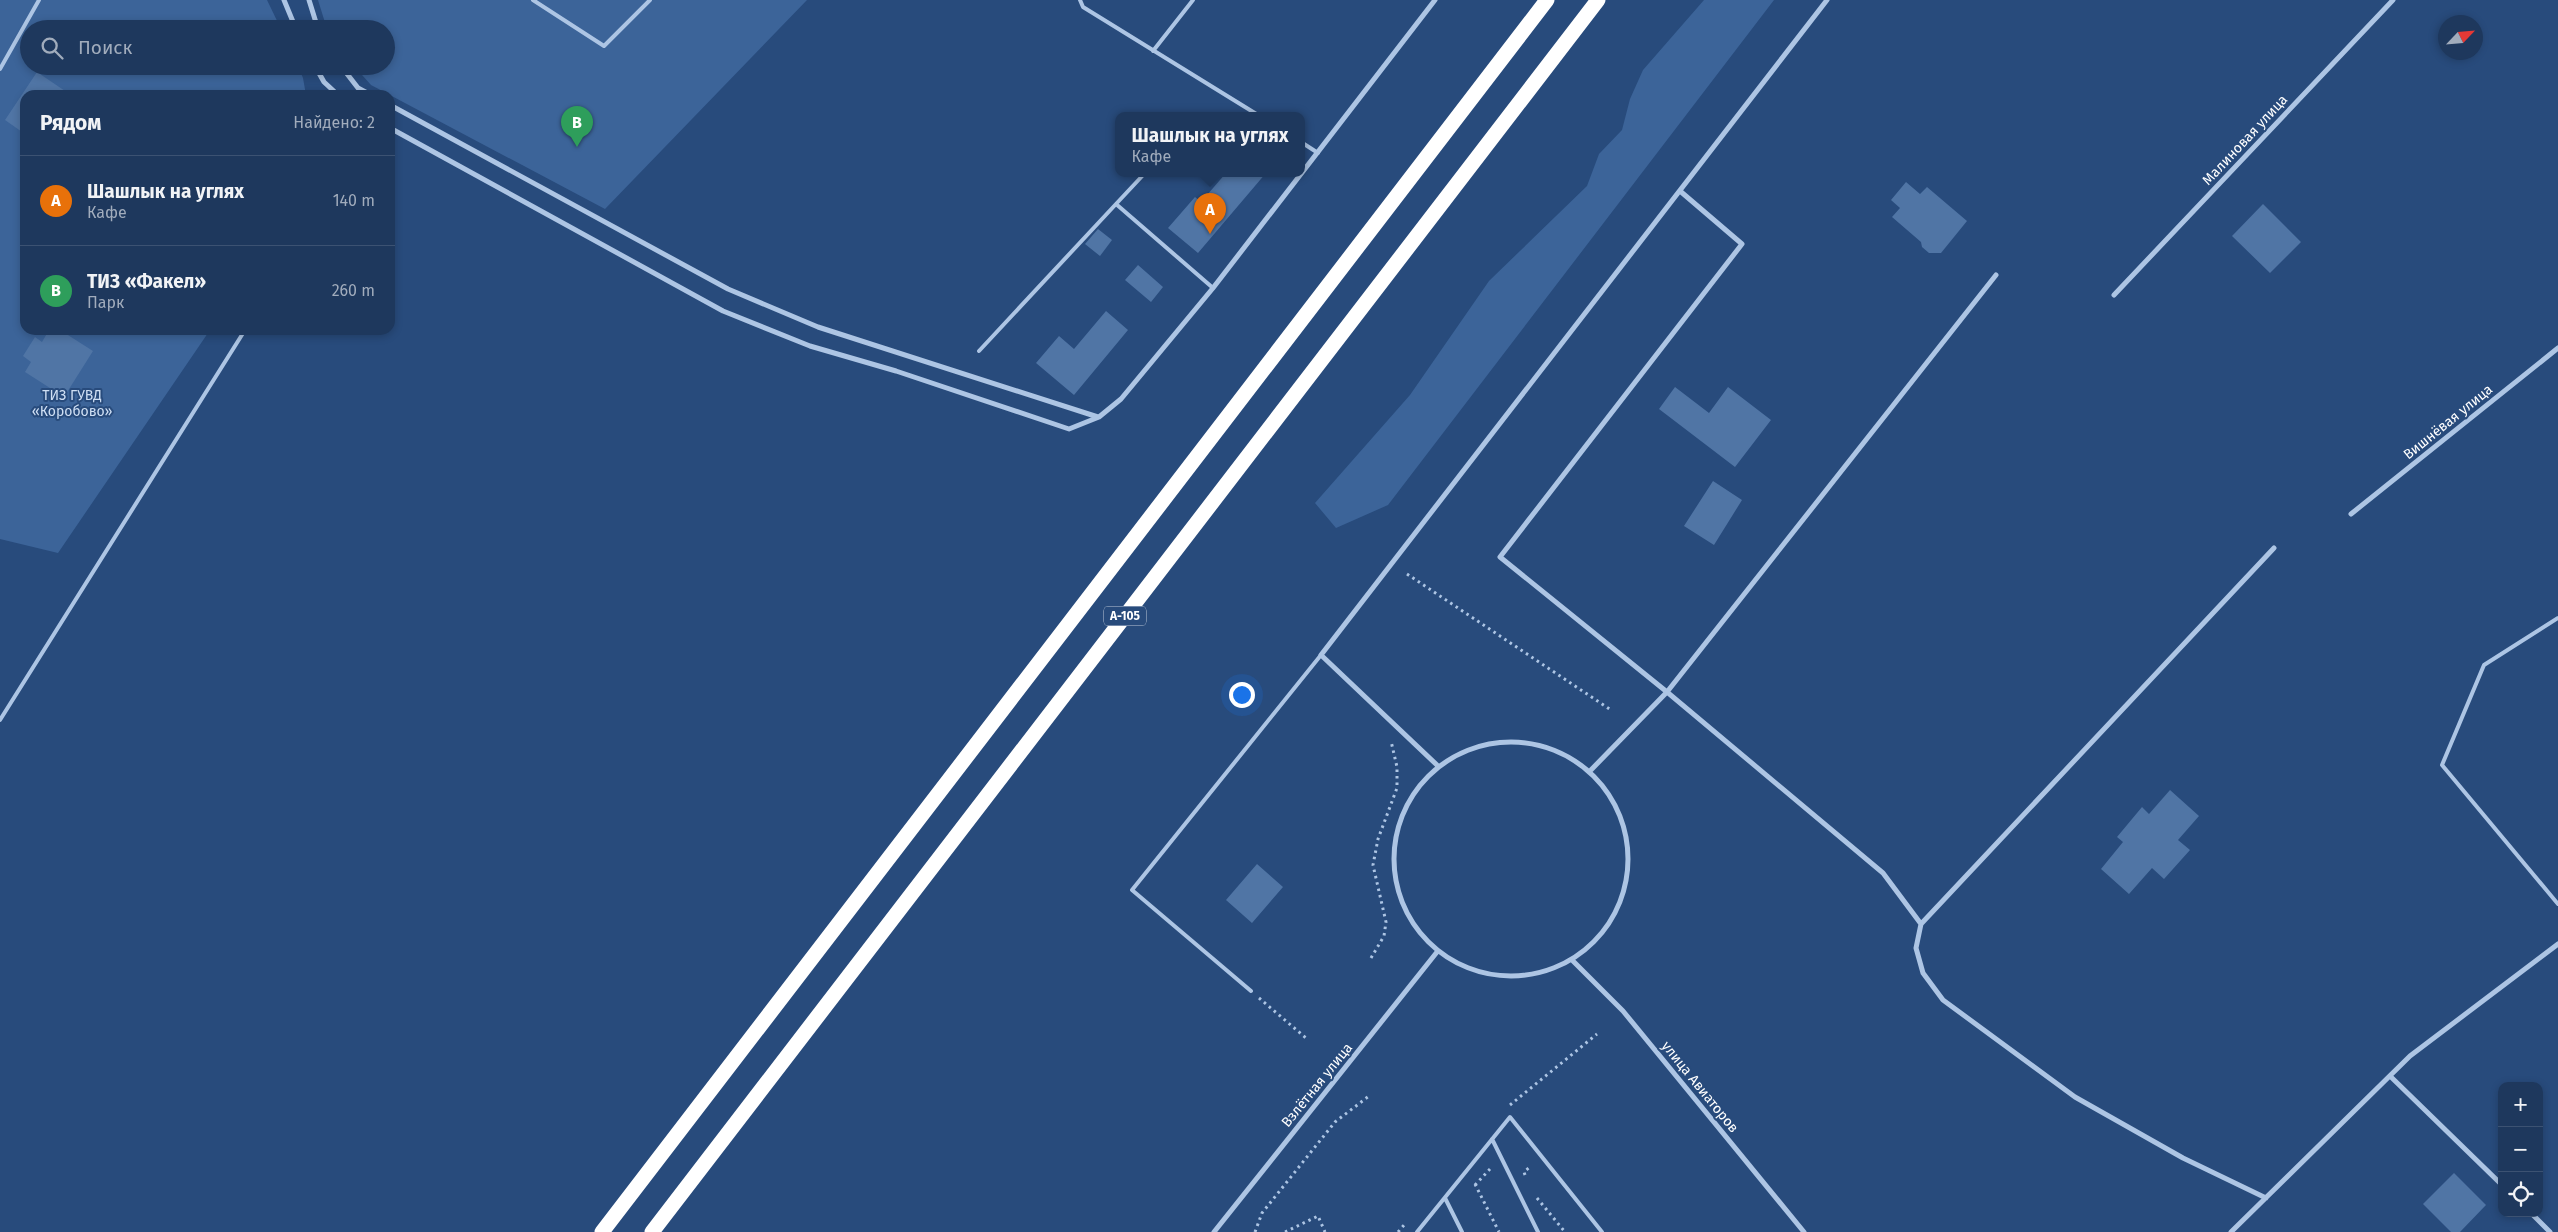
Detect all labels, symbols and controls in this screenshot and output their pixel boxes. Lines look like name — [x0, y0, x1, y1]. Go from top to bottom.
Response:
north arrow — [2438, 15, 2483, 60]
search box — [20, 20, 395, 75]
icon: search — [38, 34, 66, 62]
text: Поиск — [78, 36, 132, 59]
street label: Малиновая улица — [2199, 91, 2291, 189]
pin: B — [561, 106, 593, 147]
text: Рядом — [40, 110, 101, 136]
popup — [1115, 112, 1305, 177]
text: Найдено: 2 — [293, 113, 375, 132]
text: Шашлык на углях — [1131, 124, 1289, 147]
text: Кафе — [1131, 147, 1171, 166]
text: Шашлык на углях — [87, 180, 244, 203]
text: A — [51, 191, 61, 210]
text: 140 m — [333, 191, 375, 210]
pin: A — [1194, 193, 1226, 234]
text: Кафе — [87, 203, 127, 222]
text: ТИЗ «Факел» — [87, 270, 206, 293]
text: B — [51, 281, 61, 300]
text: 260 m — [332, 281, 375, 300]
text: Парк — [87, 293, 124, 312]
street label: Вишнёвая улица — [2400, 381, 2496, 463]
park label: ТИЗ ГУВД «Коробово» — [32, 387, 112, 420]
road number: А-105 — [1104, 606, 1146, 626]
your location — [1229, 682, 1255, 708]
street label: улица Авиаторов — [1658, 1038, 1742, 1136]
street label: Взлётная улица — [1278, 1040, 1356, 1130]
map controls — [2498, 1082, 2543, 1217]
button: + — [2498, 1082, 2543, 1127]
button: − — [2498, 1127, 2543, 1172]
button: locate — [2498, 1172, 2543, 1217]

